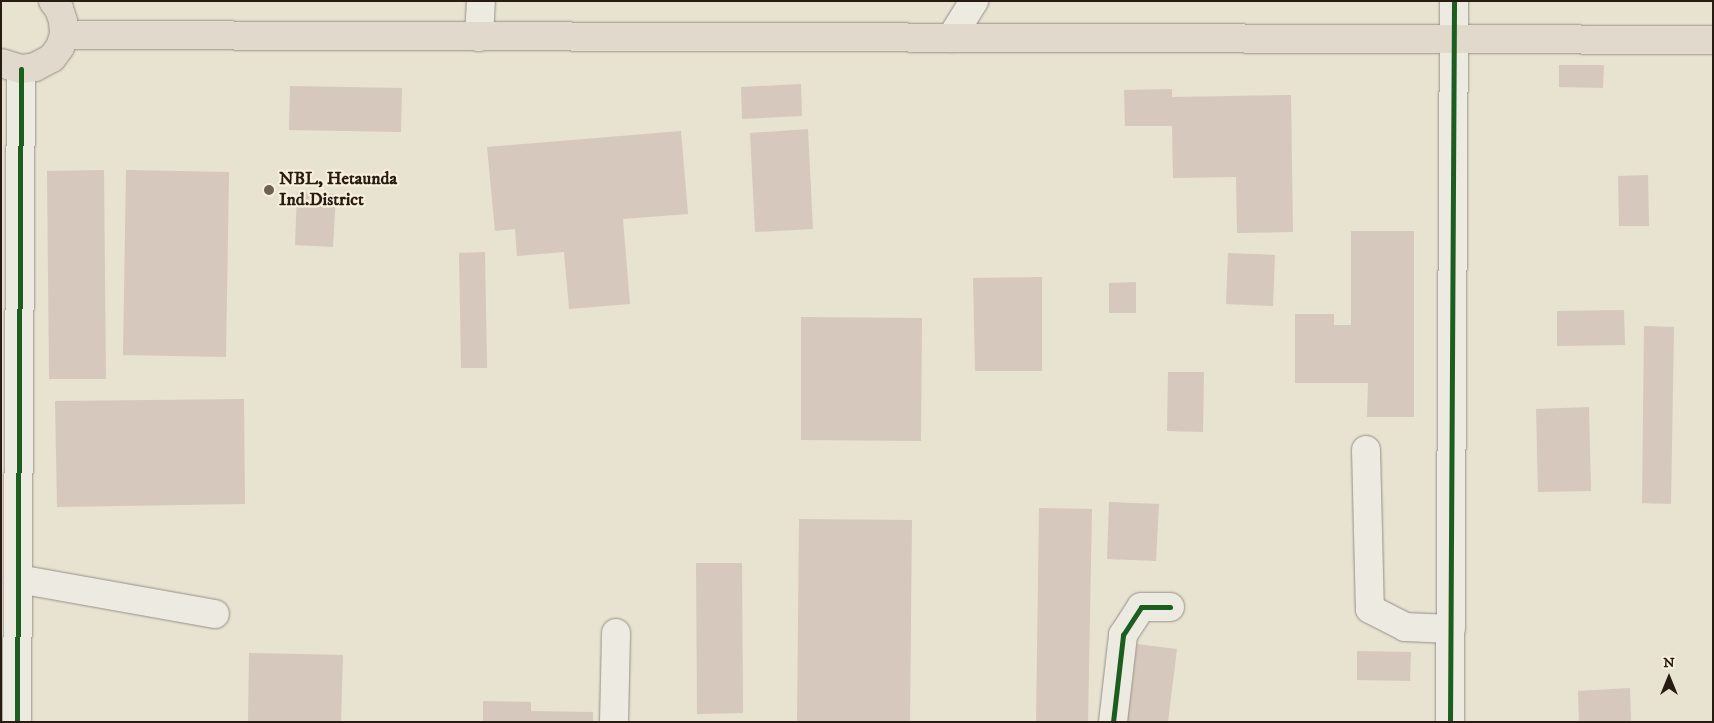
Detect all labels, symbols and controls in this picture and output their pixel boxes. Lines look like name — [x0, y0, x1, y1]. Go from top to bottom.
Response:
place label: NBL, Hetaunda Ind.District — [279, 169, 397, 212]
marker: NBL, Hetaunda Ind.District — [263, 184, 275, 196]
north arrow — [1644, 653, 1694, 703]
text: N — [1663, 654, 1675, 672]

